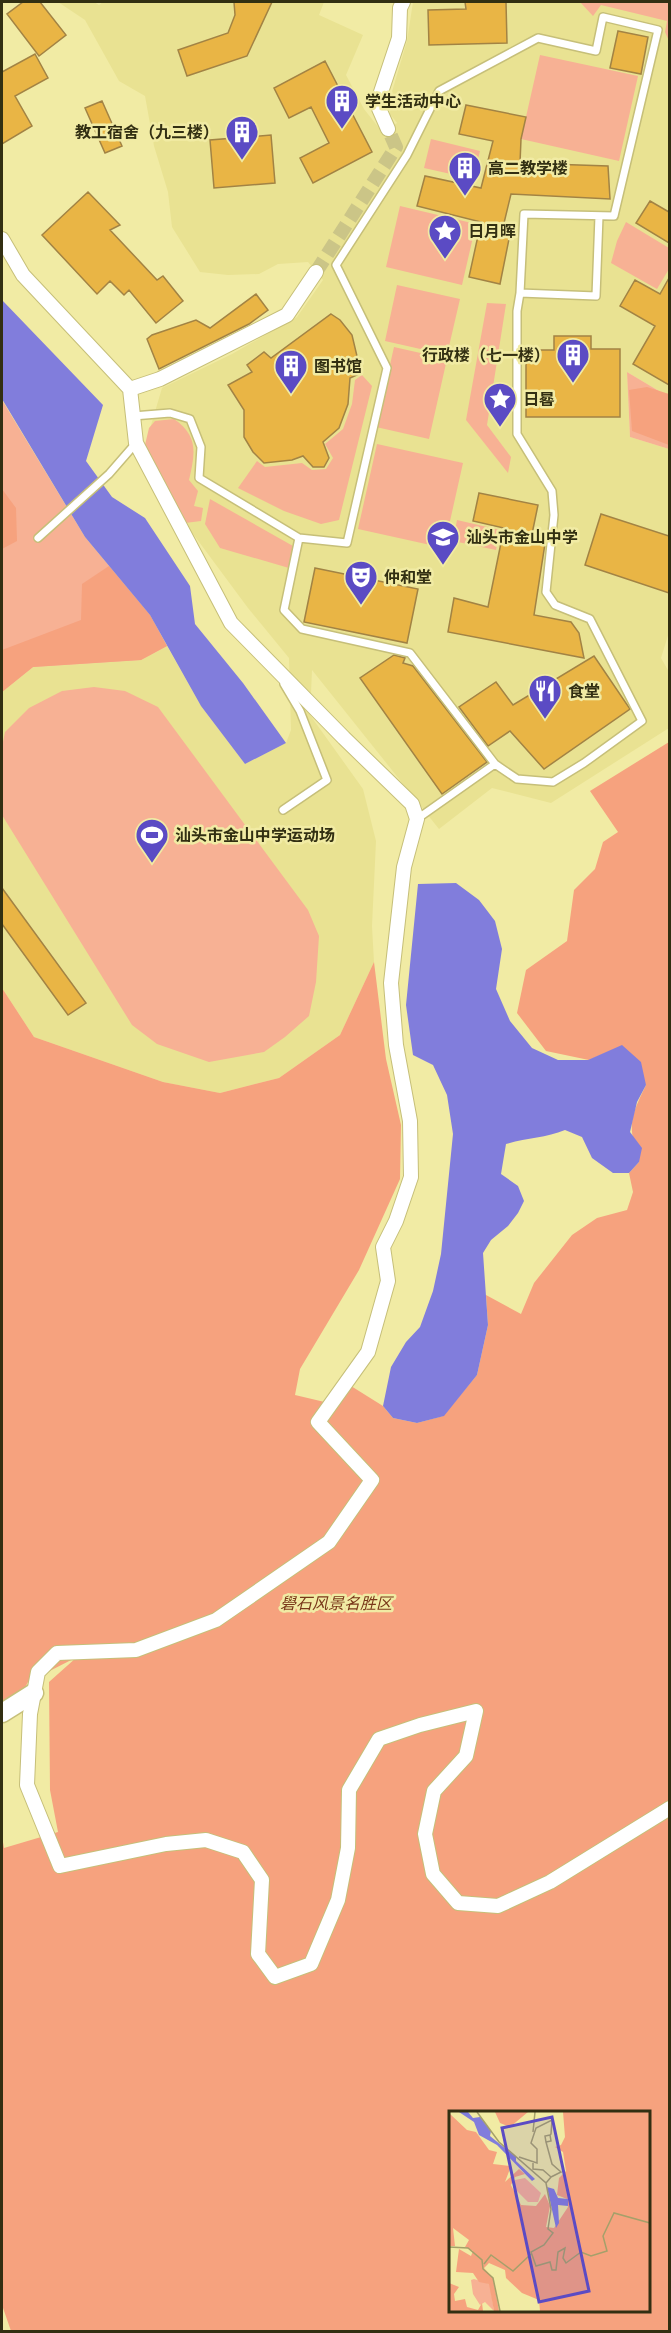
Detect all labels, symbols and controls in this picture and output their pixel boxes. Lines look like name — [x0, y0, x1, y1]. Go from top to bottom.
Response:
building icon: 学生活动中心 — [324, 83, 360, 130]
place label: 学生活动中心 — [365, 90, 461, 112]
building icon: 教工宿舍（九三楼） — [224, 114, 260, 161]
place label: 教工宿舍（九三楼） — [75, 121, 219, 143]
building icon: 高二教学楼 — [447, 150, 483, 197]
place label: 高二教学楼 — [488, 157, 568, 179]
place icon: 日月晖 — [427, 213, 463, 260]
place label: 日月晖 — [468, 220, 516, 242]
building icon: 行政楼（七一楼） — [555, 337, 591, 384]
place label: 行政楼（七一楼） — [422, 344, 550, 366]
building icon: 图书馆 — [273, 348, 309, 395]
place label: 图书馆 — [314, 355, 362, 377]
place icon: 日晷 — [482, 381, 518, 428]
place label: 日晷 — [523, 388, 555, 410]
school or university icon: 汕头市金山中学 — [425, 519, 461, 566]
place label: 汕头市金山中学 — [466, 526, 578, 548]
theatre icon: 仲和堂 — [343, 559, 379, 606]
place label: 仲和堂 — [384, 566, 432, 588]
restaurant icon: 食堂 — [527, 673, 563, 720]
place label: 食堂 — [568, 680, 600, 702]
sports icon: 汕头市金山中学运动场 — [134, 817, 170, 864]
place label: 汕头市金山中学运动场 — [175, 824, 335, 846]
park label: 礐石风景名胜区 — [280, 1592, 394, 1614]
inset map — [449, 2111, 650, 2312]

